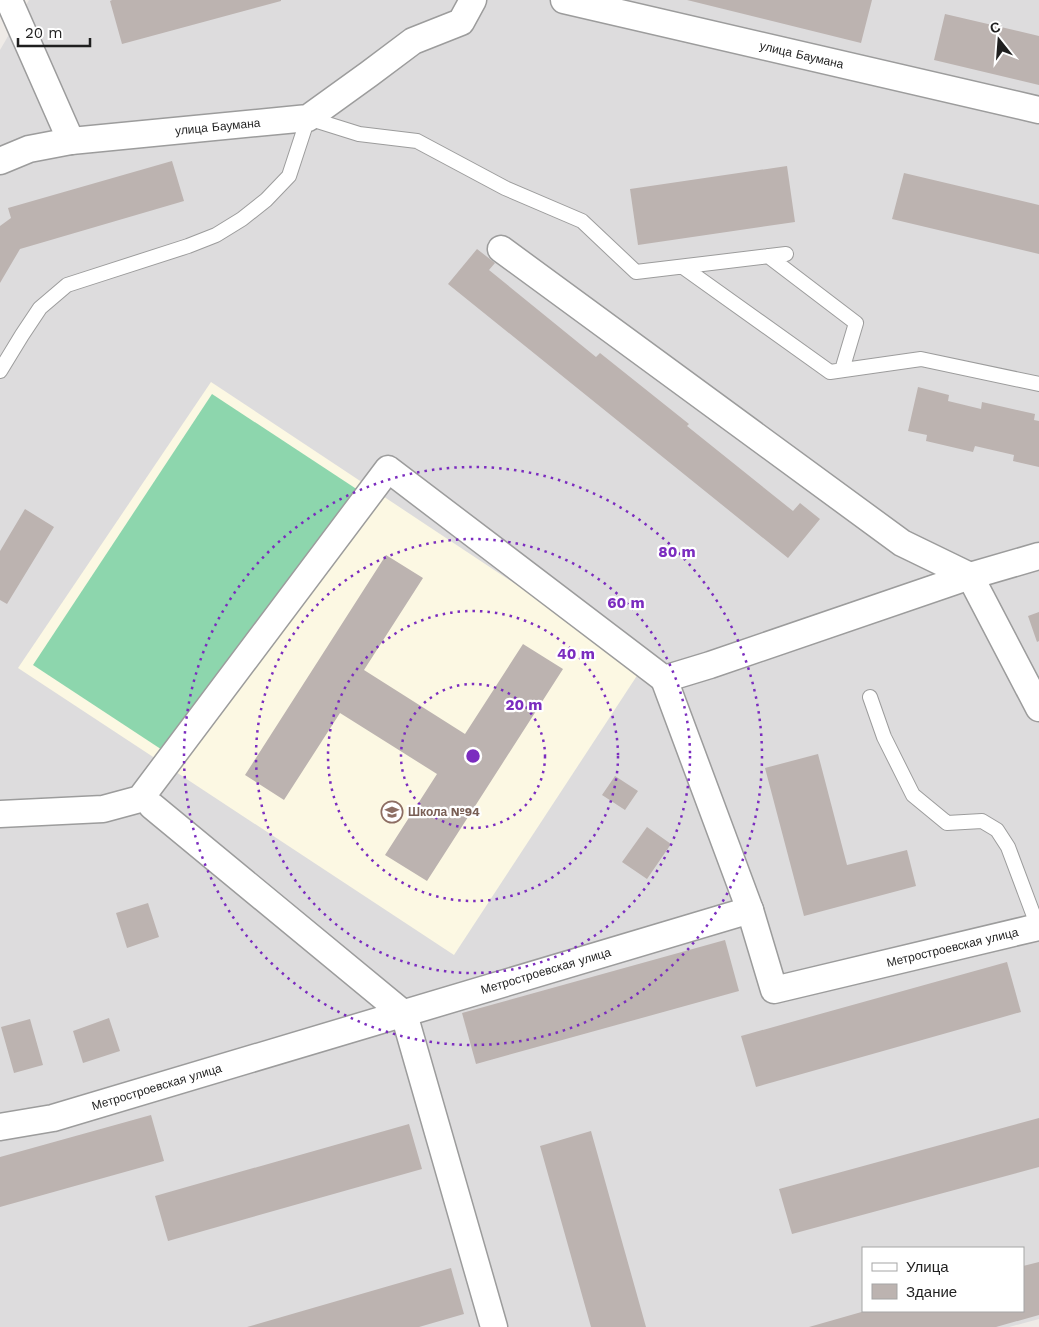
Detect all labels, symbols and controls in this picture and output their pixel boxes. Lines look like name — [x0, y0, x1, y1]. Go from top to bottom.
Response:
scale bar — [18, 15, 90, 47]
north arrow — [974, 15, 1024, 65]
text: С — [988, 18, 1002, 37]
text: 20 m — [25, 24, 63, 42]
street label: улица Баумана — [758, 39, 845, 72]
street label: улица Баумана — [174, 116, 261, 138]
text: 80 m — [658, 543, 696, 561]
text: 60 m — [607, 594, 645, 612]
text: 40 m — [557, 645, 595, 663]
text: 20 m — [505, 696, 543, 714]
centre of rings — [464, 747, 482, 765]
school or university icon: Школа №94 — [380, 800, 404, 824]
place label: Школа №94 — [408, 805, 480, 819]
street label: Метростроевская улица — [885, 925, 1020, 970]
street label: Метростроевская улица — [479, 945, 613, 997]
street label: Метростроевская улица — [90, 1061, 224, 1113]
legend — [862, 1247, 1024, 1312]
text: Улица — [906, 1258, 949, 1276]
text: Здание — [906, 1283, 957, 1301]

